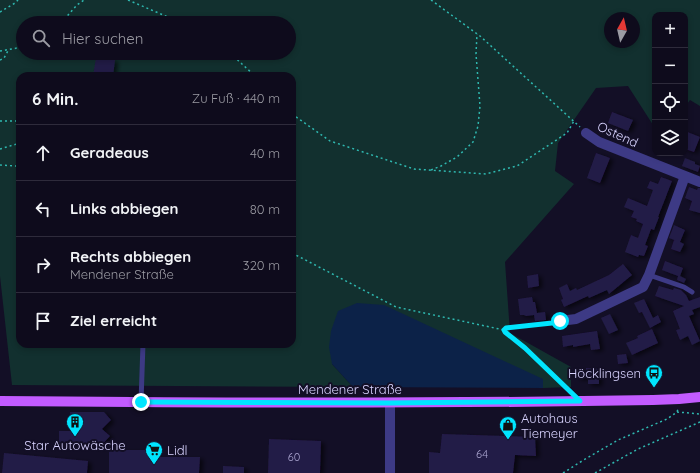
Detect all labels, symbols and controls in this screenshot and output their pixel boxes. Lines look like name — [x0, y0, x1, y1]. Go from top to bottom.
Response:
north arrow — [604, 12, 640, 48]
map controls — [652, 12, 688, 156]
button: + — [652, 12, 688, 48]
search box — [16, 16, 296, 60]
icon: search — [30, 27, 52, 49]
text: Hier suchen — [62, 29, 143, 48]
button: − — [652, 48, 688, 84]
button: locate — [652, 84, 688, 120]
text: 6 Min. — [32, 88, 78, 109]
text: Zu Fuß · 440 m — [192, 90, 280, 106]
street label: Ostend — [595, 118, 641, 150]
button: layers — [652, 120, 688, 156]
icon: ahead — [32, 142, 54, 164]
text: Geradeaus — [70, 143, 149, 162]
text: 40 m — [250, 145, 280, 161]
icon: left — [32, 198, 54, 220]
text: Links abbiegen — [70, 199, 178, 218]
text: 80 m — [250, 201, 280, 217]
text: Rechts abbiegen — [70, 247, 191, 266]
icon: right — [32, 254, 54, 276]
text: 320 m — [243, 257, 280, 273]
text: Mendener Straße — [70, 266, 174, 282]
icon: arrive — [32, 310, 54, 332]
text: Ziel erreicht — [70, 311, 157, 330]
route start — [551, 312, 569, 330]
bus stop icon: Höcklingsen — [644, 363, 664, 388]
place label: Höcklingsen — [568, 365, 641, 381]
street label: Mendener Straße — [298, 381, 402, 397]
route end — [132, 393, 150, 411]
place label: Autohaus Tiemeyer — [521, 410, 578, 441]
building icon: Star Autowäsche — [65, 412, 85, 437]
shop icon: Autohaus Tiemeyer — [498, 415, 518, 440]
place label: Star Autowäsche — [24, 437, 126, 453]
supermarket icon: Lidl — [144, 440, 164, 465]
place label: Lidl — [167, 442, 188, 458]
house number: 64 — [476, 447, 488, 461]
house number: 60 — [288, 450, 300, 464]

